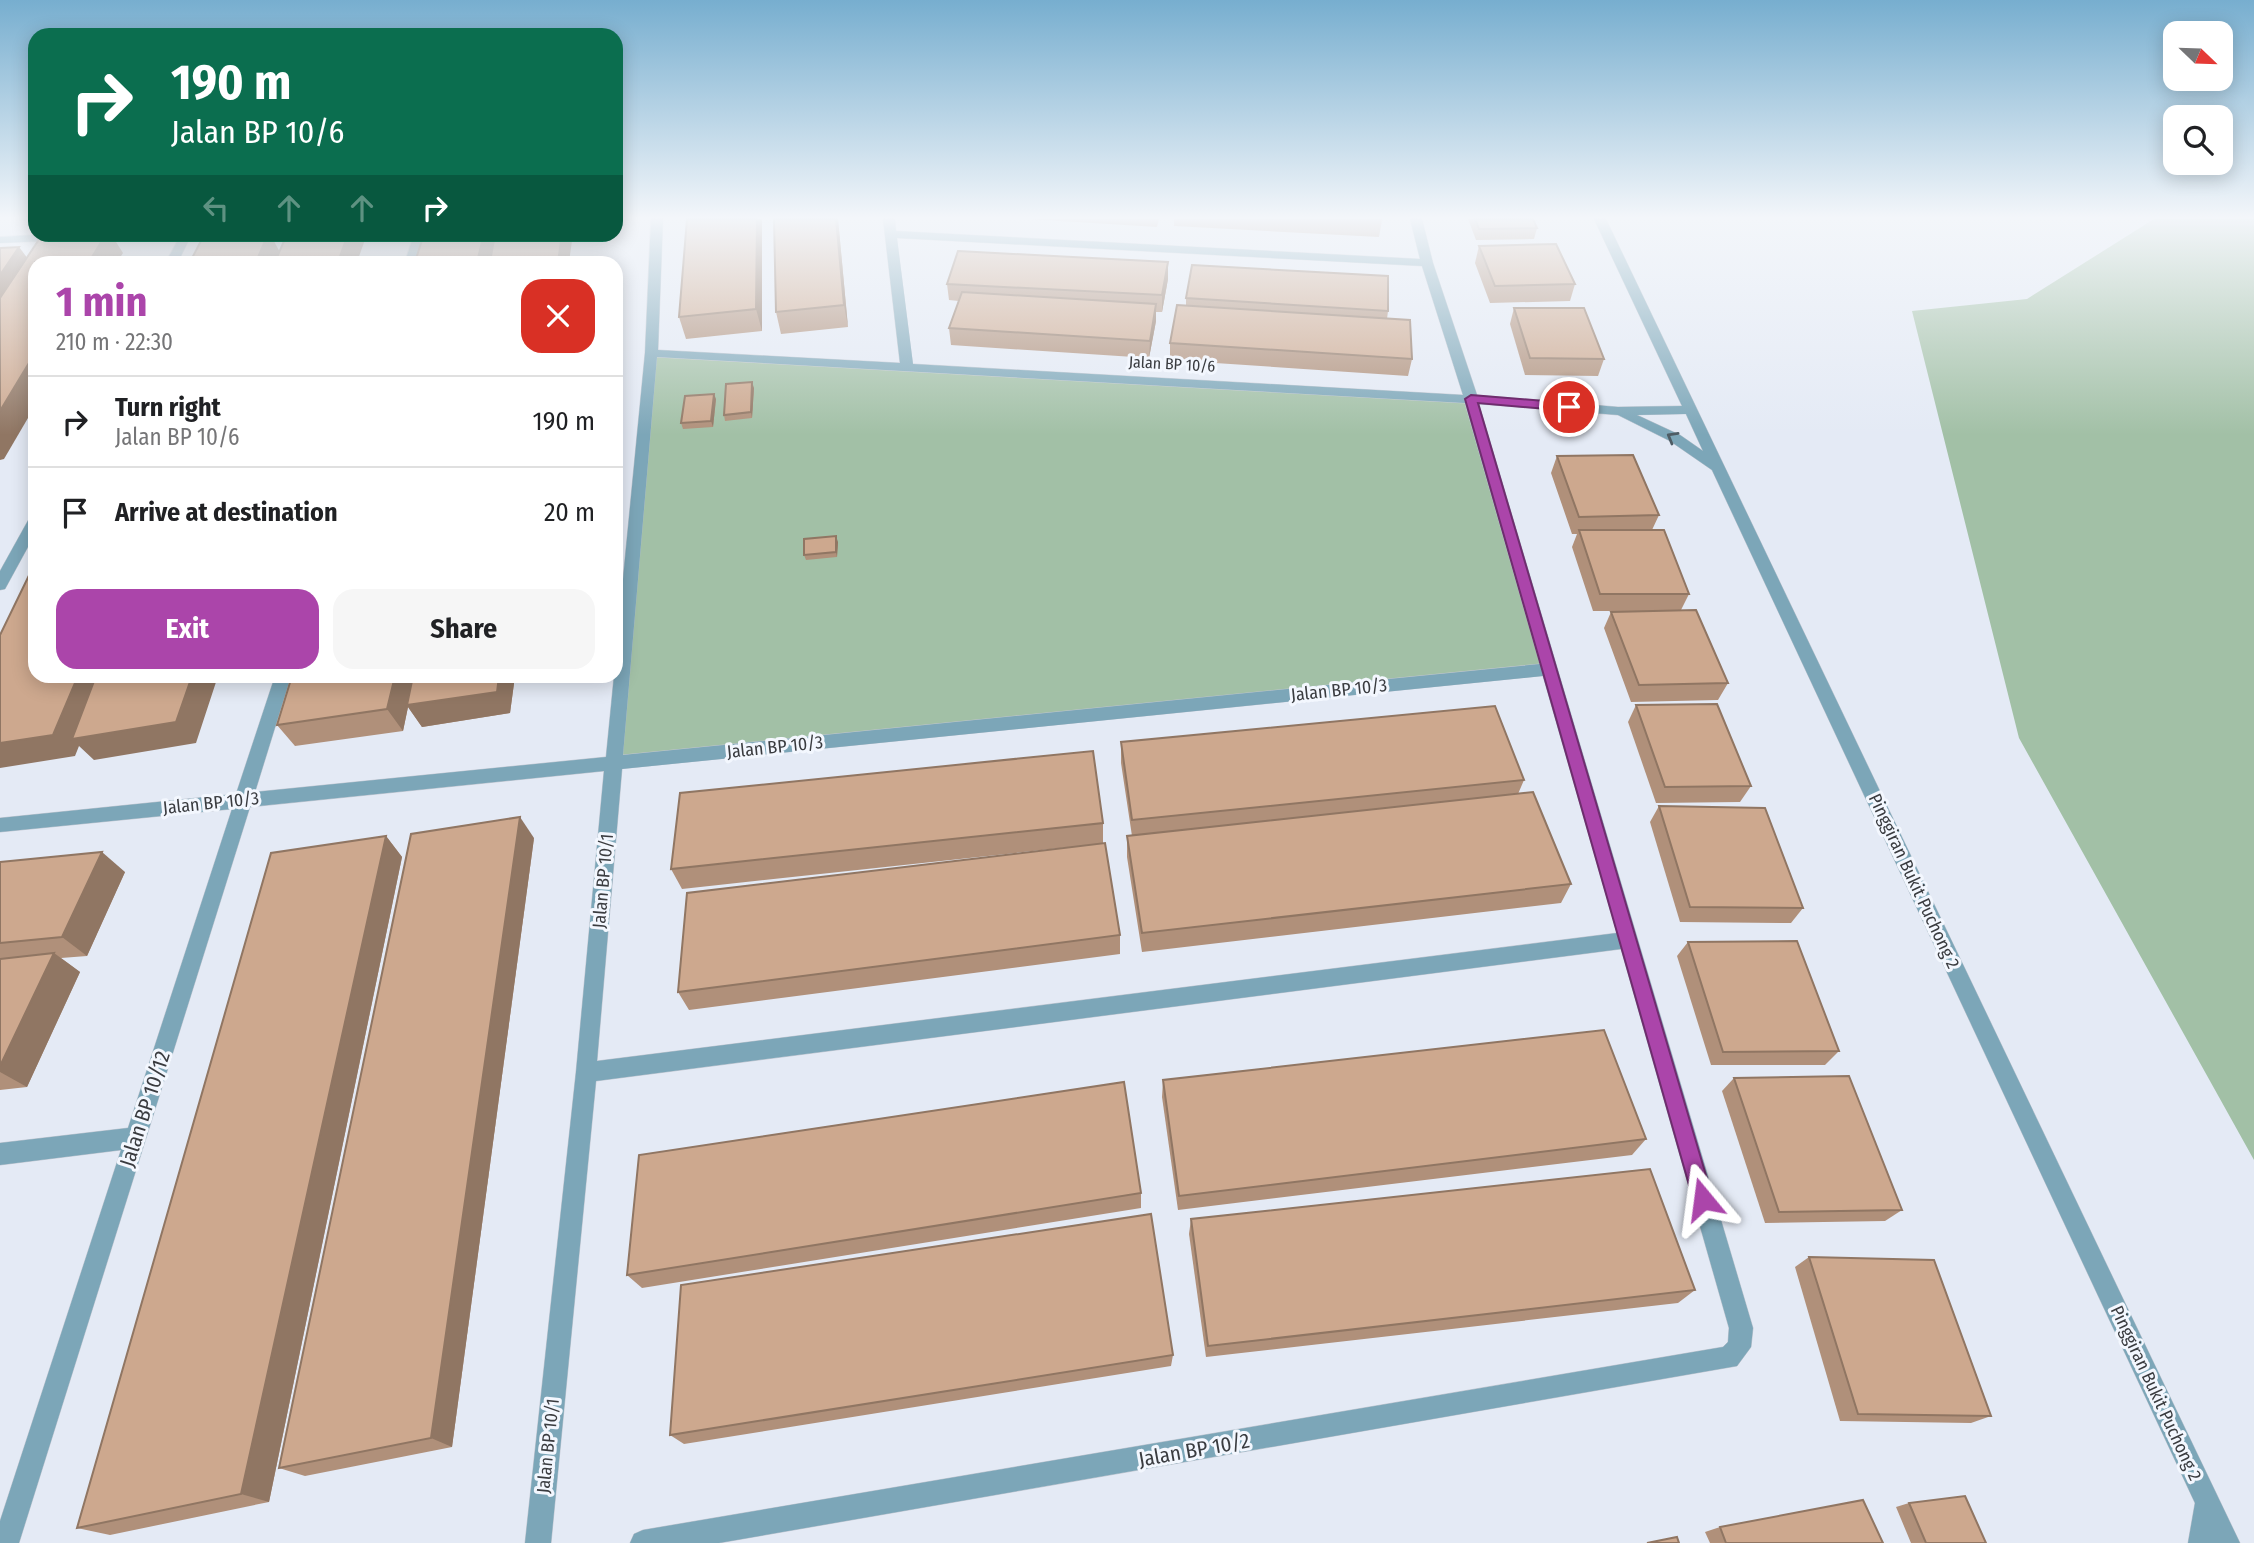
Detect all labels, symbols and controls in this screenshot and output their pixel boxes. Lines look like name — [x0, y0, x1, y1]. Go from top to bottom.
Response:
north arrow — [2163, 21, 2233, 91]
map controls — [2163, 21, 2233, 175]
text: 190 m — [171, 53, 291, 112]
icon: right — [56, 56, 147, 147]
button: search — [2163, 105, 2233, 175]
text: Jalan BP 10/6 — [171, 113, 344, 151]
icon: left — [197, 189, 235, 227]
icon: ahead — [270, 189, 308, 227]
icon: ahead — [343, 189, 381, 227]
icon: right — [416, 189, 454, 227]
text: 1 min — [56, 277, 147, 327]
button: close — [521, 279, 595, 353]
text: 210 m · 22:30 — [56, 328, 173, 356]
street label: Jalan BP 10/6 — [1128, 352, 1216, 376]
pin — [1539, 377, 1599, 437]
icon: arrive — [1550, 388, 1588, 426]
text: Turn right — [115, 392, 221, 423]
icon: right — [56, 403, 94, 441]
text: 190 m — [533, 406, 595, 437]
text: Jalan BP 10/6 — [115, 423, 240, 451]
one-way arrow — [1666, 432, 1679, 445]
icon: arrive — [56, 494, 94, 532]
text: Arrive at destination — [115, 497, 338, 528]
text: 20 m — [544, 497, 595, 528]
button: Exit — [56, 589, 319, 669]
button: Share — [333, 589, 595, 669]
street label: Jalan BP 10/3 — [1290, 674, 1388, 706]
street label: Jalan BP 10/3 — [726, 731, 824, 763]
street label: Jalan BP 10/3 — [162, 787, 260, 819]
street label: Pinggiran Bukit Puchong 2 — [1864, 790, 1964, 972]
street label: Jalan BP 10/1 — [588, 833, 618, 929]
street label: Jalan BP 10/12 — [114, 1048, 176, 1170]
position arrow — [1666, 1162, 1740, 1236]
street label: Pinggiran Bukit Puchong 2 — [2106, 1302, 2206, 1484]
street label: Jalan BP 10/1 — [532, 1398, 564, 1494]
street label: Jalan BP 10/2 — [1136, 1427, 1252, 1473]

